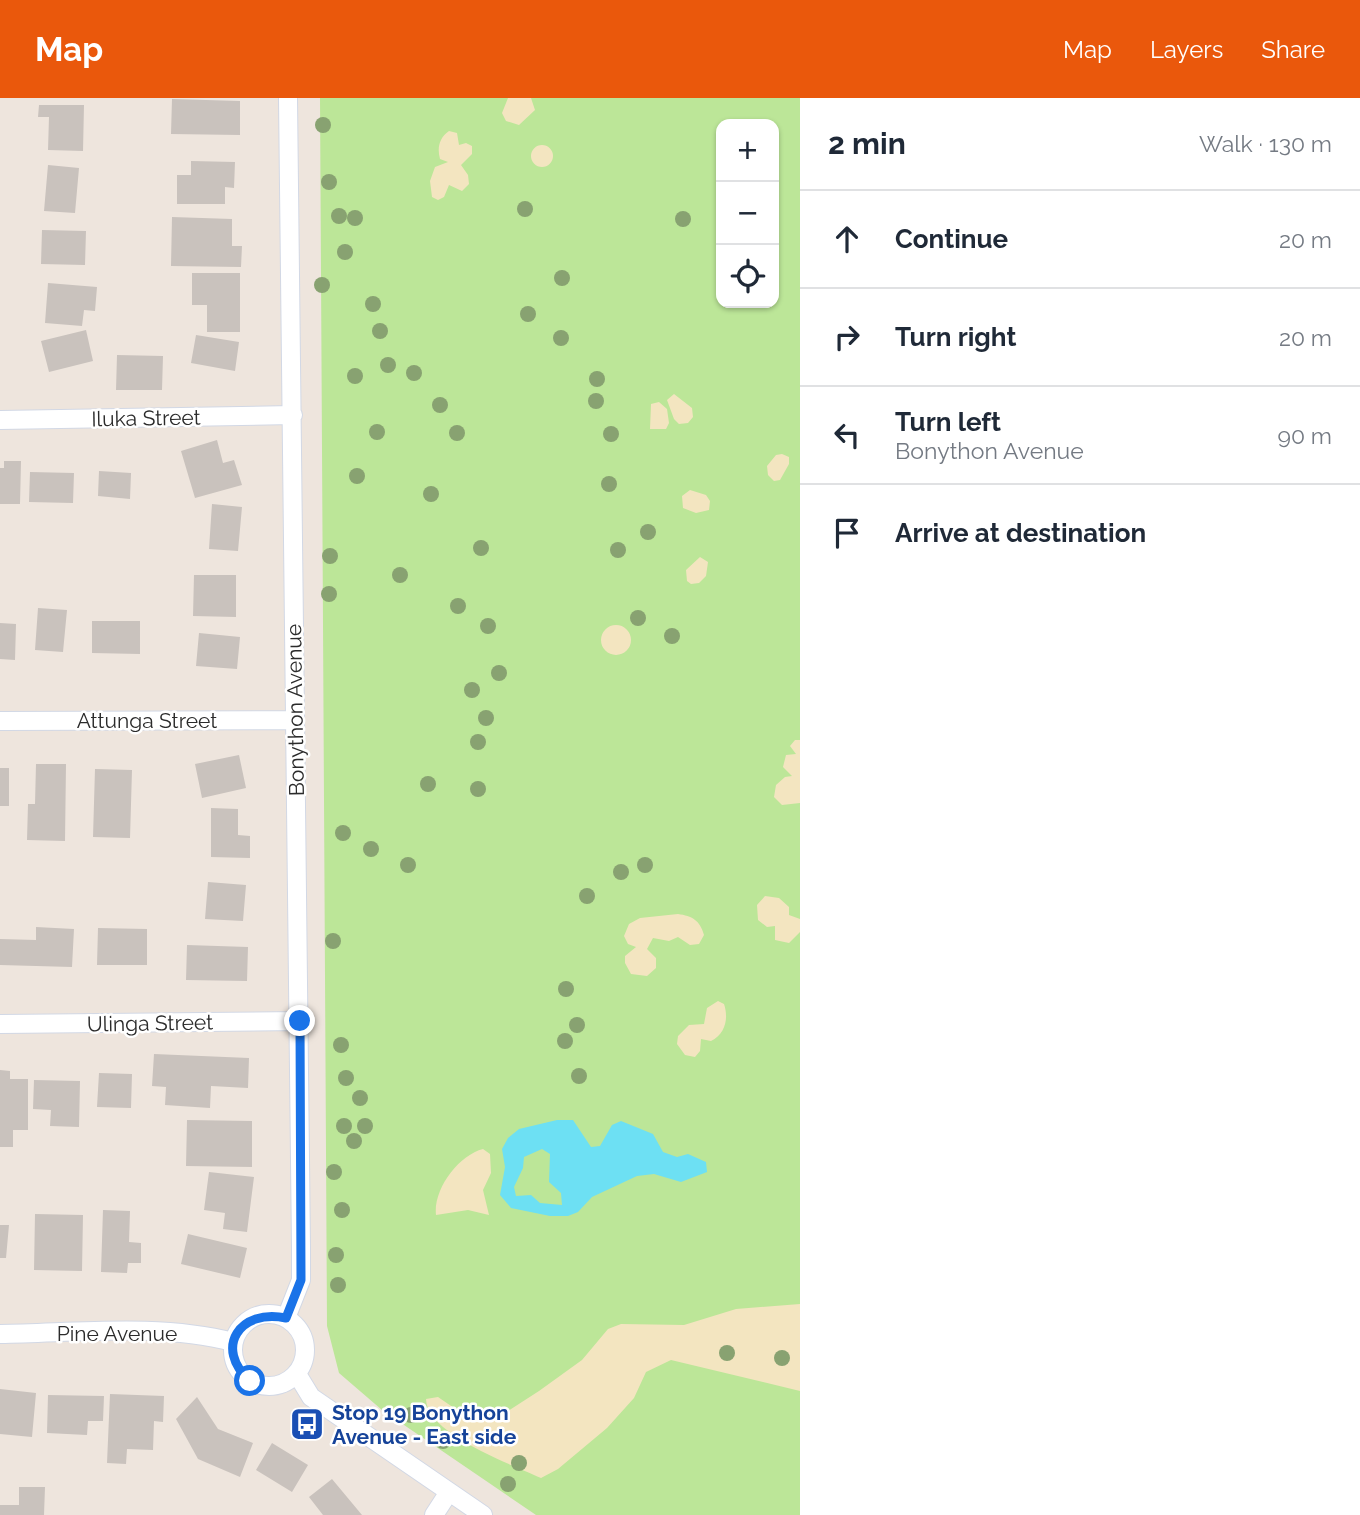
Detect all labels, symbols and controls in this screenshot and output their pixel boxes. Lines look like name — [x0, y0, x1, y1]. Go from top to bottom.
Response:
text: Map — [35, 30, 103, 69]
text: Map — [1063, 35, 1112, 64]
text: Layers — [1150, 35, 1223, 64]
text: Share — [1261, 35, 1325, 64]
map controls — [716, 119, 779, 308]
button: + — [716, 119, 779, 182]
text: 2 min — [828, 126, 906, 161]
text: Walk · 130 m — [1199, 130, 1332, 157]
button: − — [716, 182, 779, 245]
icon: ahead — [828, 220, 866, 258]
text: Continue — [895, 224, 1008, 254]
text: 20 m — [1279, 226, 1332, 253]
button: locate — [716, 245, 779, 308]
icon: right — [828, 318, 866, 356]
text: Turn right — [895, 322, 1016, 352]
text: 20 m — [1279, 324, 1332, 351]
street label: Iluka Street — [91, 405, 201, 431]
text: Turn left — [895, 407, 1001, 437]
icon: left — [828, 416, 866, 454]
text: 90 m — [1277, 422, 1332, 449]
text: Bonython Avenue — [895, 437, 1084, 464]
icon: arrive — [828, 514, 866, 552]
text: Arrive at destination — [895, 518, 1146, 548]
street label: Bonython Avenue — [281, 624, 309, 796]
street label: Attunga Street — [77, 708, 217, 733]
route end — [284, 1005, 315, 1036]
street label: Ulinga Street — [87, 1009, 213, 1037]
street label: Pine Avenue — [57, 1321, 177, 1346]
route start — [234, 1365, 265, 1396]
place label: Stop 19 Bonython Avenue - East side — [332, 1400, 517, 1449]
bus stop icon: Stop 19 Bonython Avenue - East side — [288, 1405, 326, 1443]

